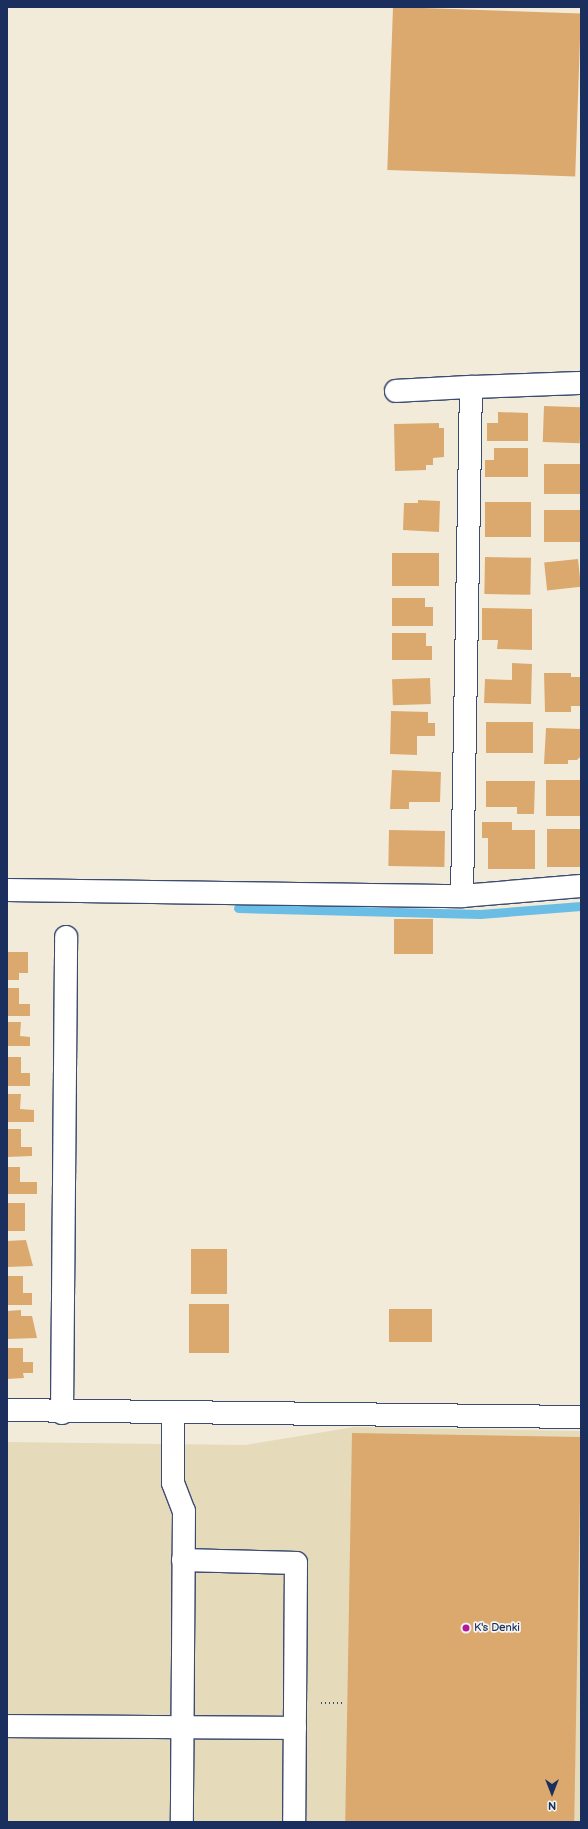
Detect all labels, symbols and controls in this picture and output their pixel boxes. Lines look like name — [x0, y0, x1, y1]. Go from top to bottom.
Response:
place label: K's Denki — [474, 1621, 520, 1635]
marker: K's Denki — [461, 1623, 471, 1633]
north arrow — [532, 1773, 572, 1813]
text: N — [548, 1799, 556, 1812]

